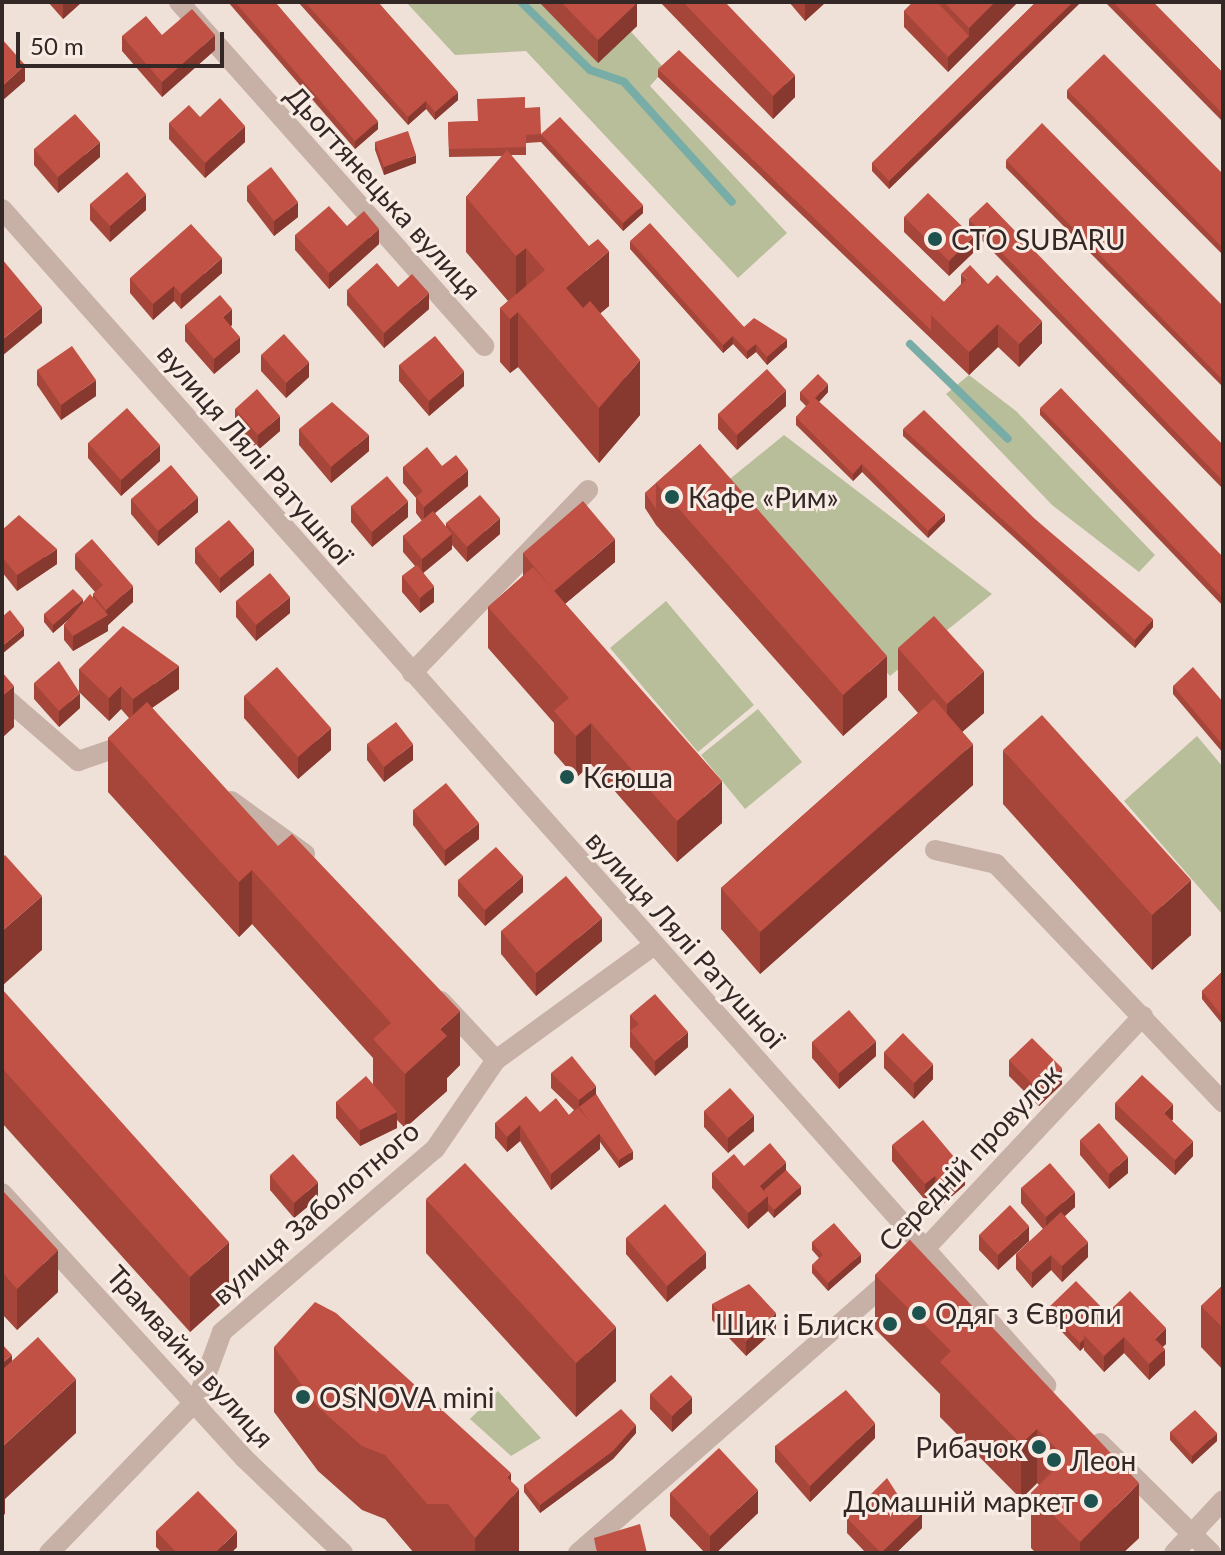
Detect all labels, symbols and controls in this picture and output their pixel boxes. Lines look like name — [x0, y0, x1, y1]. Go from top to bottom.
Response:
scale bar — [20, 16, 228, 66]
text: 50 m — [30, 31, 84, 60]
street label: Дьогтянецька вулиця — [279, 78, 489, 306]
place label: СТО SUBARU — [951, 222, 1126, 256]
marker: СТО SUBARU — [926, 230, 944, 248]
street label: вулиця Лялі Ратушної — [151, 337, 361, 571]
place label: Кафе «Рим» — [688, 480, 839, 514]
marker: Кафе «Рим» — [663, 488, 681, 506]
place label: Ксюша — [583, 760, 673, 794]
marker: Ксюша — [558, 768, 576, 786]
street label: вулиця Лялі Ратушної — [580, 823, 792, 1055]
street label: Середній провулок — [871, 1056, 1067, 1258]
street label: вулиця Заболотного — [205, 1113, 425, 1311]
street label: Трамвайна вулиця — [100, 1258, 282, 1454]
place label: Одяг з Європи — [935, 1296, 1122, 1330]
marker: Одяг з Європи — [910, 1304, 928, 1322]
place label: Шик і Блиск — [715, 1307, 874, 1341]
marker: Шик і Блиск — [881, 1315, 899, 1333]
place label: OSNOVA mini — [319, 1380, 495, 1414]
marker: OSNOVA mini — [294, 1388, 312, 1406]
place label: Рибачок — [915, 1430, 1023, 1464]
marker: Рибачок — [1030, 1438, 1048, 1456]
place label: Леон — [1070, 1443, 1136, 1477]
marker: Леон — [1045, 1451, 1063, 1469]
place label: Домашній маркет — [843, 1484, 1075, 1518]
marker: Домашній маркет — [1082, 1492, 1100, 1510]

